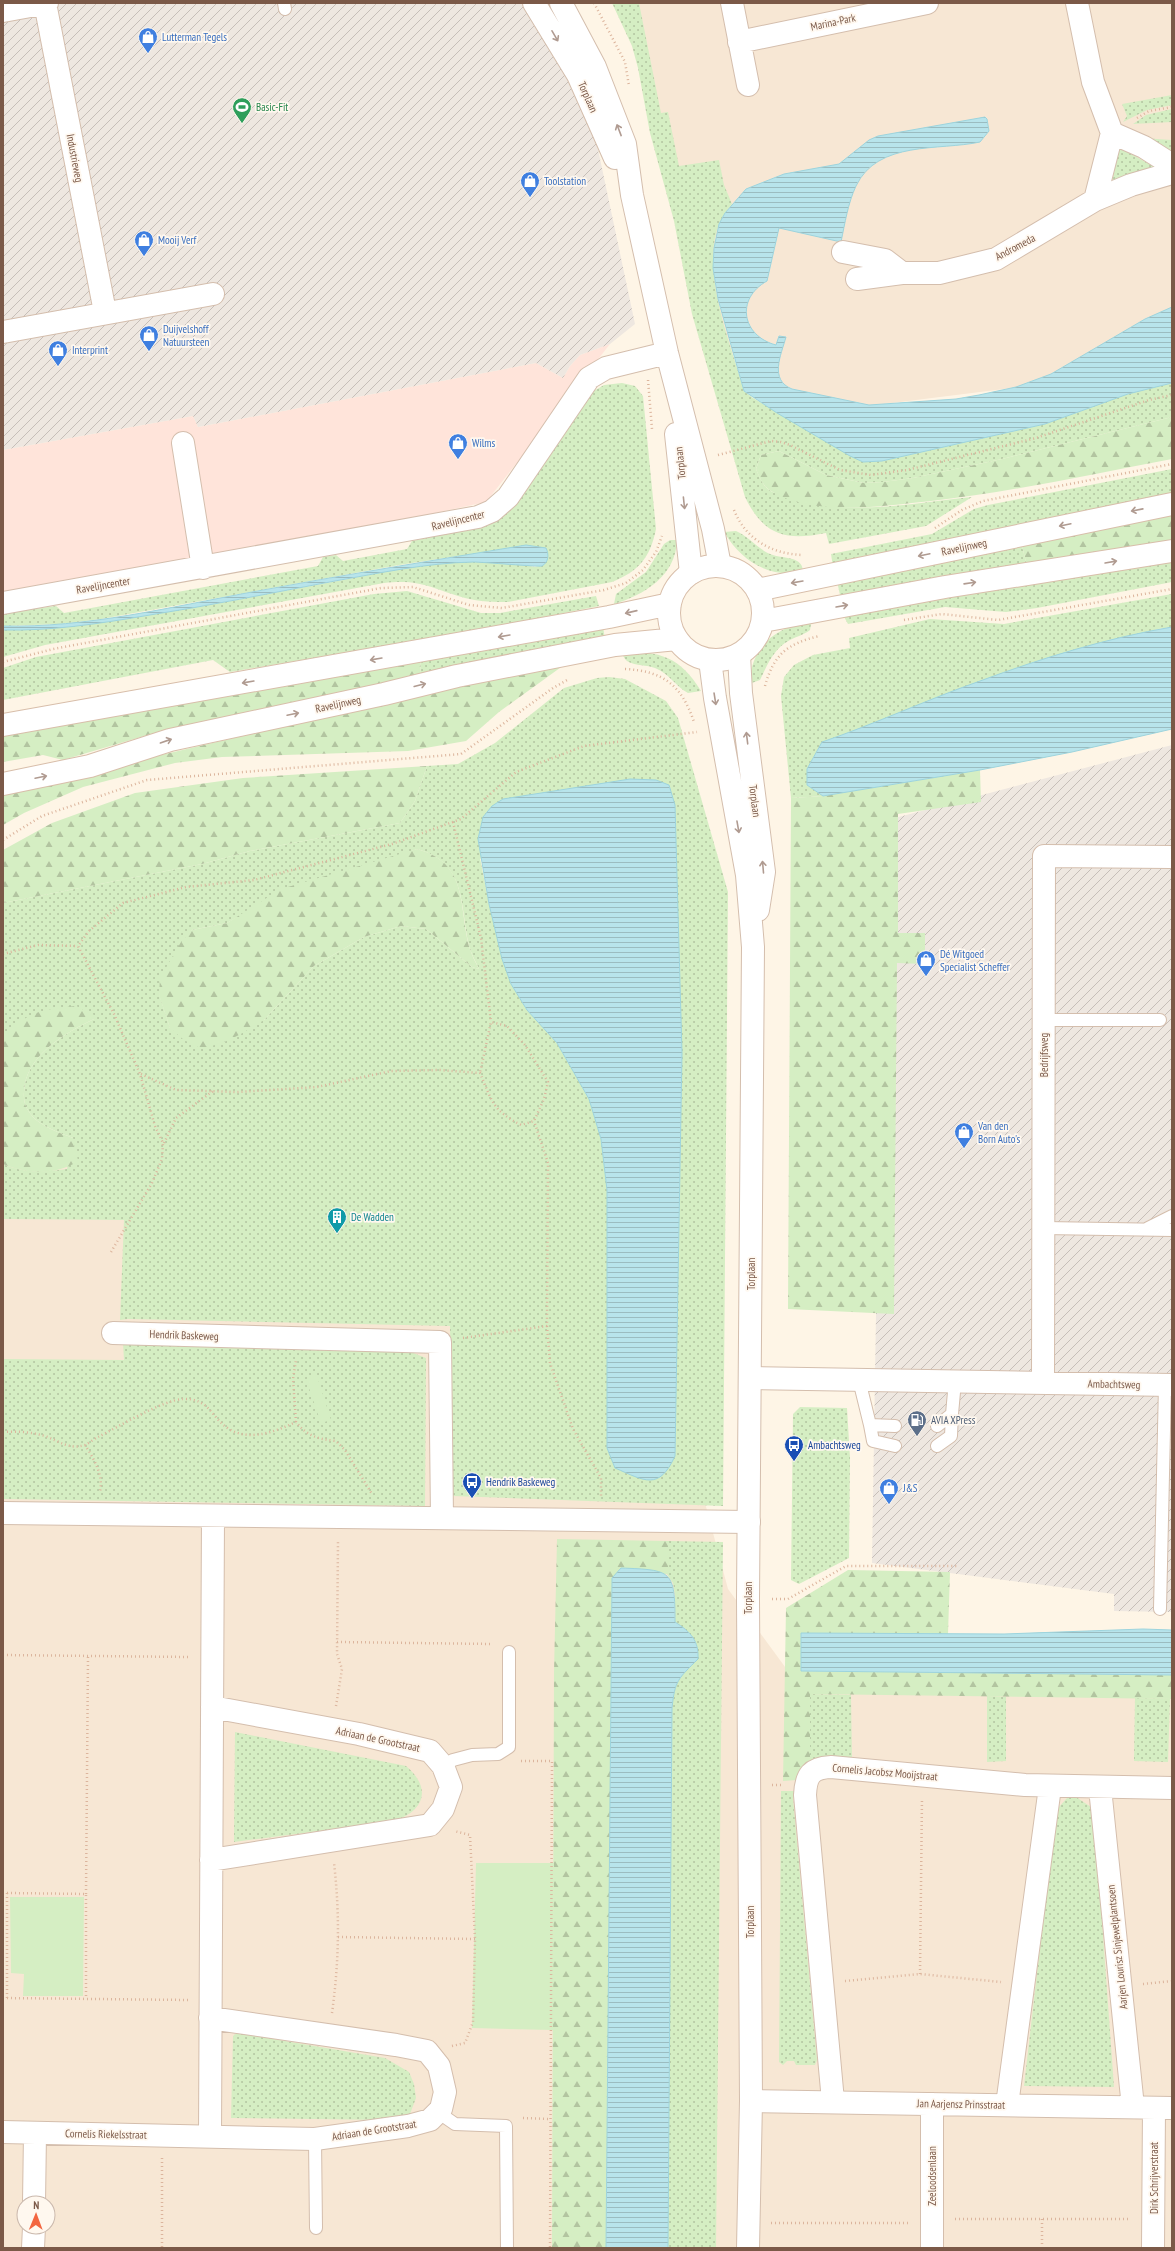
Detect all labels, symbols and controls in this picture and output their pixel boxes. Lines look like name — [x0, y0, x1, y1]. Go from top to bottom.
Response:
street label: Marina-Park — [809, 10, 857, 34]
shop icon: Lutterman Tegels — [137, 26, 159, 54]
place label: Lutterman Tegels — [162, 30, 227, 44]
one-way arrow — [552, 30, 560, 42]
street label: Torplaan — [575, 79, 601, 115]
sports icon: Basic-Fit — [231, 96, 253, 124]
place label: Basic-Fit — [256, 100, 288, 114]
one-way arrow — [615, 124, 623, 136]
street label: Industrieweg — [63, 133, 87, 184]
shop icon: Toolstation — [519, 170, 541, 198]
place label: Toolstation — [544, 174, 586, 188]
shop icon: Mooij Verf — [133, 229, 155, 257]
street label: Andromeda — [993, 231, 1037, 263]
place label: Mooij Verf — [158, 233, 197, 247]
place label: Duijvelshoff Natuursteen — [163, 322, 210, 349]
shop icon: Duijvelshoff Natuursteen — [138, 324, 160, 352]
shop icon: Interprint — [47, 339, 69, 367]
place label: Interprint — [72, 343, 108, 357]
shop icon: Wilms — [447, 432, 469, 460]
place label: Wilms — [472, 436, 496, 450]
street label: Torplaan — [671, 446, 689, 480]
one-way arrow — [680, 496, 688, 509]
street label: Ravelijncenter — [430, 507, 486, 533]
one-way arrow — [1131, 507, 1144, 515]
one-way arrow — [1058, 522, 1071, 530]
street label: Ravelijnweg — [940, 535, 988, 559]
one-way arrow — [918, 552, 931, 560]
one-way arrow — [1104, 558, 1117, 566]
street label: Ravelijncenter — [75, 573, 131, 597]
one-way arrow — [791, 579, 804, 587]
one-way arrow — [963, 579, 976, 587]
one-way arrow — [835, 601, 848, 609]
one-way arrow — [625, 609, 638, 617]
one-way arrow — [498, 632, 511, 640]
one-way arrow — [370, 655, 383, 663]
one-way arrow — [242, 678, 255, 686]
one-way arrow — [413, 681, 426, 689]
street label: Ravelijnweg — [314, 692, 362, 716]
one-way arrow — [711, 692, 719, 705]
one-way arrow — [286, 709, 299, 717]
one-way arrow — [743, 732, 751, 745]
one-way arrow — [160, 737, 172, 745]
one-way arrow — [34, 772, 47, 780]
street label: Torplaan — [746, 784, 764, 818]
one-way arrow — [734, 820, 742, 833]
one-way arrow — [759, 861, 767, 874]
place label: Dé Witgoed Specialist Scheffer — [940, 947, 1010, 974]
shop icon: Dé Witgoed Specialist Scheffer — [915, 949, 937, 977]
street label: Bedrijfsweg — [1037, 1033, 1051, 1077]
place label: Van den Born Auto's — [977, 1119, 1020, 1146]
shop icon: Van den Born Auto's — [953, 1121, 975, 1149]
building icon: De Wadden — [326, 1206, 348, 1234]
place label: De Wadden — [351, 1210, 394, 1224]
street label: Torplaan — [744, 1258, 758, 1290]
street label: Hendrik Baskeweg — [149, 1327, 219, 1343]
street label: Ambachtsweg — [1088, 1377, 1141, 1391]
fuel station icon: AVIA XPress — [906, 1409, 928, 1437]
place label: AVIA XPress — [931, 1413, 976, 1427]
bus stop icon: Ambachtsweg — [783, 1434, 805, 1462]
place label: Ambachtsweg — [808, 1438, 861, 1452]
bus stop icon: Hendrik Baskeweg — [461, 1471, 483, 1499]
place label: Hendrik Baskeweg — [486, 1475, 556, 1489]
shop icon: J&S — [878, 1477, 900, 1505]
place label: J&S — [902, 1481, 918, 1495]
street label: Torplaan — [741, 1582, 755, 1614]
street label: Adriaan de Grootstraat — [335, 1723, 421, 1755]
street label: Cornelis Jacobsz Mooijstraat — [832, 1760, 938, 1784]
street label: Aarjen Lourisz Sinjewelplantsoen — [1103, 1884, 1131, 2010]
street label: Torplaan — [743, 1906, 757, 1938]
street label: Jan Aarjensz Prinsstraat — [916, 2096, 1005, 2112]
street label: Adriaan de Grootstraat — [331, 2116, 417, 2144]
street label: Cornelis Riekelsstraat — [65, 2126, 147, 2142]
street label: Dirk Schrijverstraat — [1147, 2142, 1161, 2214]
street label: Zeeloodsenlaan — [925, 2146, 939, 2206]
north arrow — [16, 2195, 56, 2235]
text: N — [33, 2198, 39, 2212]

